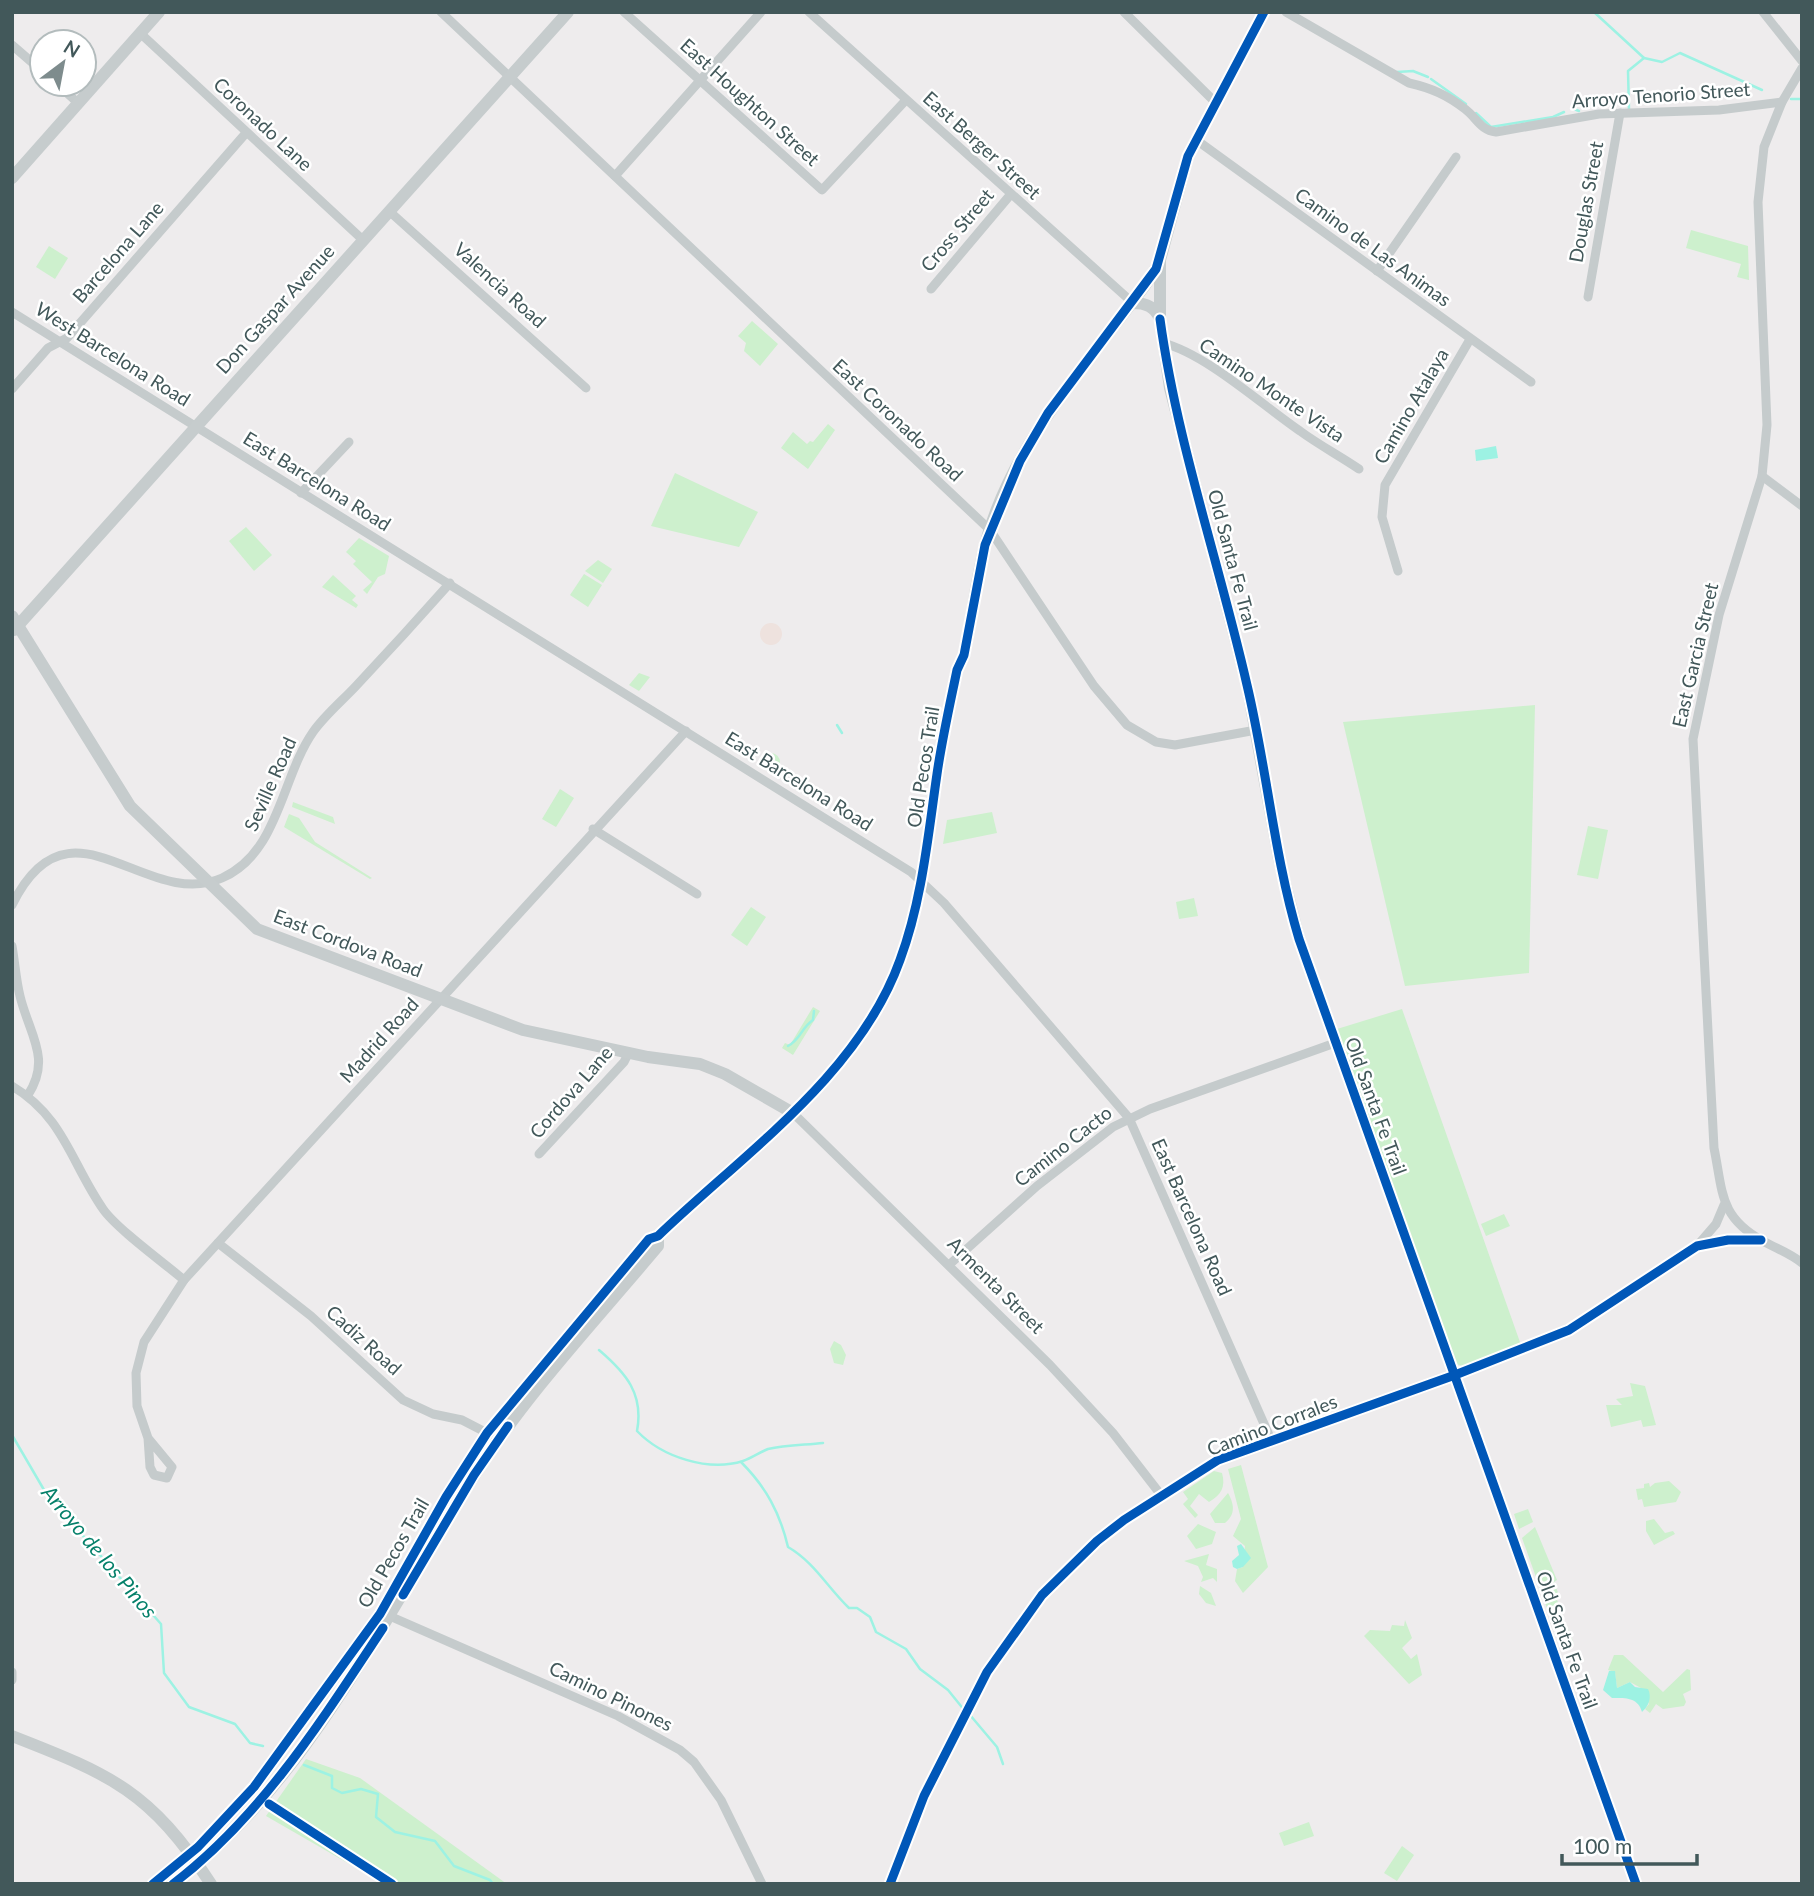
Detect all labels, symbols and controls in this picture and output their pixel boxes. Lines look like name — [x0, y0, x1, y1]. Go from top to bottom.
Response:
north arrow — [28, 28, 98, 98]
street label: East Houghton Street — [676, 33, 825, 170]
text: N — [60, 35, 85, 62]
street label: Coronado Lane — [209, 72, 318, 175]
street label: Arroyo Tenorio Street — [1571, 77, 1751, 112]
street label: East Berger Street — [919, 86, 1046, 204]
street label: Douglas Street — [1564, 139, 1608, 264]
street label: Camino de Las Animas — [1291, 182, 1456, 311]
street label: Cross Street — [915, 183, 998, 276]
street label: Barcelona Lane — [67, 196, 168, 307]
street label: Valencia Road — [449, 237, 551, 332]
street label: Don Gaspar Avenue — [211, 239, 339, 378]
street label: West Barcelona Road — [32, 297, 195, 410]
street label: Camino Monte Vista — [1195, 333, 1349, 447]
street label: Camino Atalaya — [1368, 344, 1453, 467]
street label: East Coronado Road — [829, 354, 968, 486]
street label: East Barcelona Road — [239, 426, 395, 535]
street label: Old Santa Fe Trail — [1204, 487, 1263, 633]
street label: East Garcia Street — [1667, 580, 1722, 730]
street label: Old Pecos Trail — [902, 705, 943, 829]
street label: East Barcelona Road — [721, 726, 877, 835]
street label: Seville Road — [239, 733, 300, 834]
street label: East Cordova Road — [271, 904, 426, 981]
street label: Madrid Road — [334, 992, 423, 1087]
street label: Old Santa Fe Trail — [1341, 1034, 1412, 1178]
street label: Cordova Lane — [524, 1041, 617, 1143]
street label: Camino Cacto — [1009, 1100, 1116, 1191]
street label: East Barcelona Road — [1147, 1135, 1237, 1299]
street label: Armenta Street — [943, 1232, 1050, 1338]
street label: Cadiz Road — [322, 1300, 407, 1379]
street label: Camino Corrales — [1203, 1389, 1340, 1460]
water label: Arroyo de los Pinos — [37, 1479, 163, 1622]
street label: Old Pecos Trail — [352, 1494, 433, 1612]
street label: Old Santa Fe Trail — [1532, 1568, 1603, 1712]
street label: Camino Pinones — [546, 1656, 677, 1735]
scale bar — [1562, 1822, 1697, 1866]
text: 100 m — [1573, 1833, 1632, 1858]

